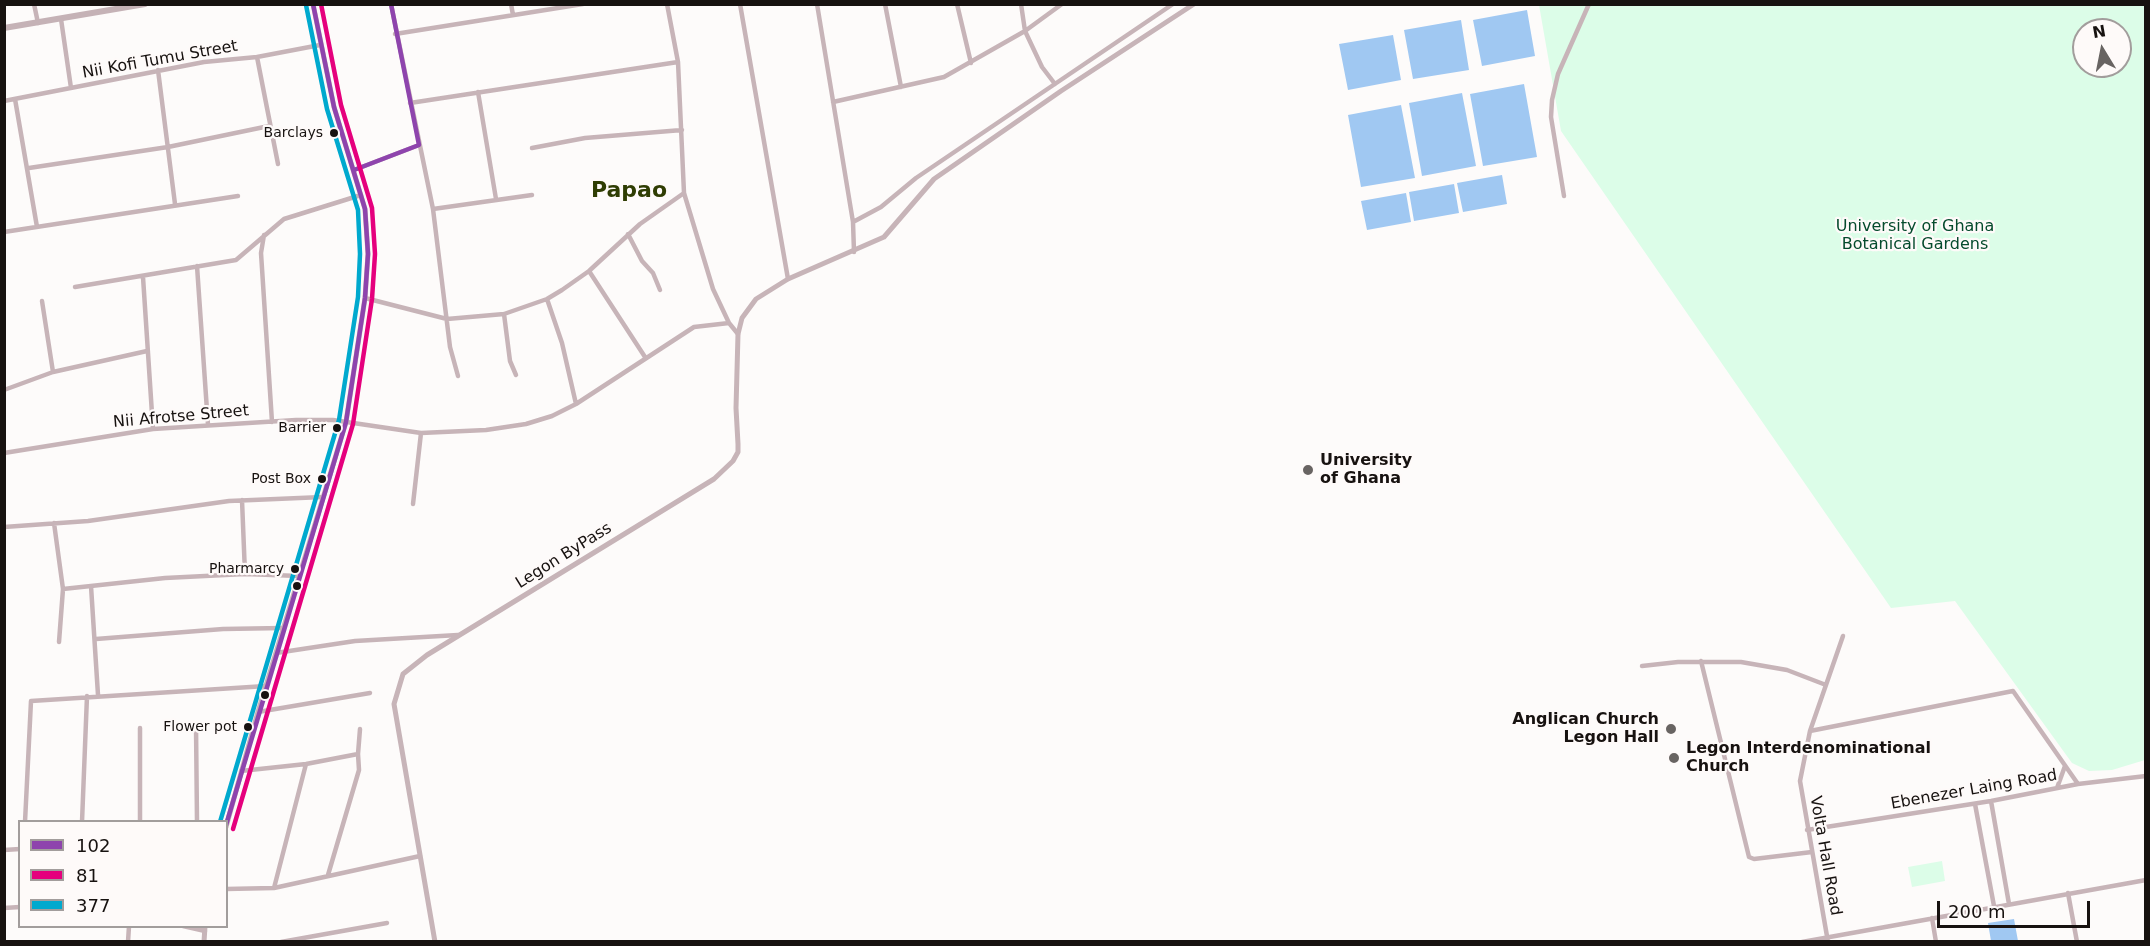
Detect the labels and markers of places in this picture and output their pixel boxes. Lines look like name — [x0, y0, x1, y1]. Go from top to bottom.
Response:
place label: Barclays — [264, 125, 323, 141]
marker: Barclays — [328, 127, 340, 139]
place label: Barrier — [278, 420, 326, 436]
marker: Barrier — [331, 422, 343, 434]
place label: University of Ghana — [1320, 451, 1412, 489]
marker: University of Ghana — [1301, 463, 1315, 477]
place label: Post Box — [251, 471, 311, 487]
marker: Post Box — [316, 473, 328, 485]
place label: Pharmarcy — [209, 561, 284, 577]
marker: Pharmarcy — [289, 563, 301, 575]
unlabelled marker — [291, 580, 303, 592]
unlabelled marker — [259, 689, 271, 701]
place label: Anglican Church Legon Hall — [1512, 710, 1659, 748]
place label: Flower pot — [163, 719, 237, 735]
marker: Flower pot — [242, 721, 254, 733]
marker: Anglican Church Legon Hall — [1664, 722, 1678, 736]
place label: Legon Interdenominational Church — [1686, 739, 1931, 777]
marker: Legon Interdenominational Church — [1667, 751, 1681, 765]

